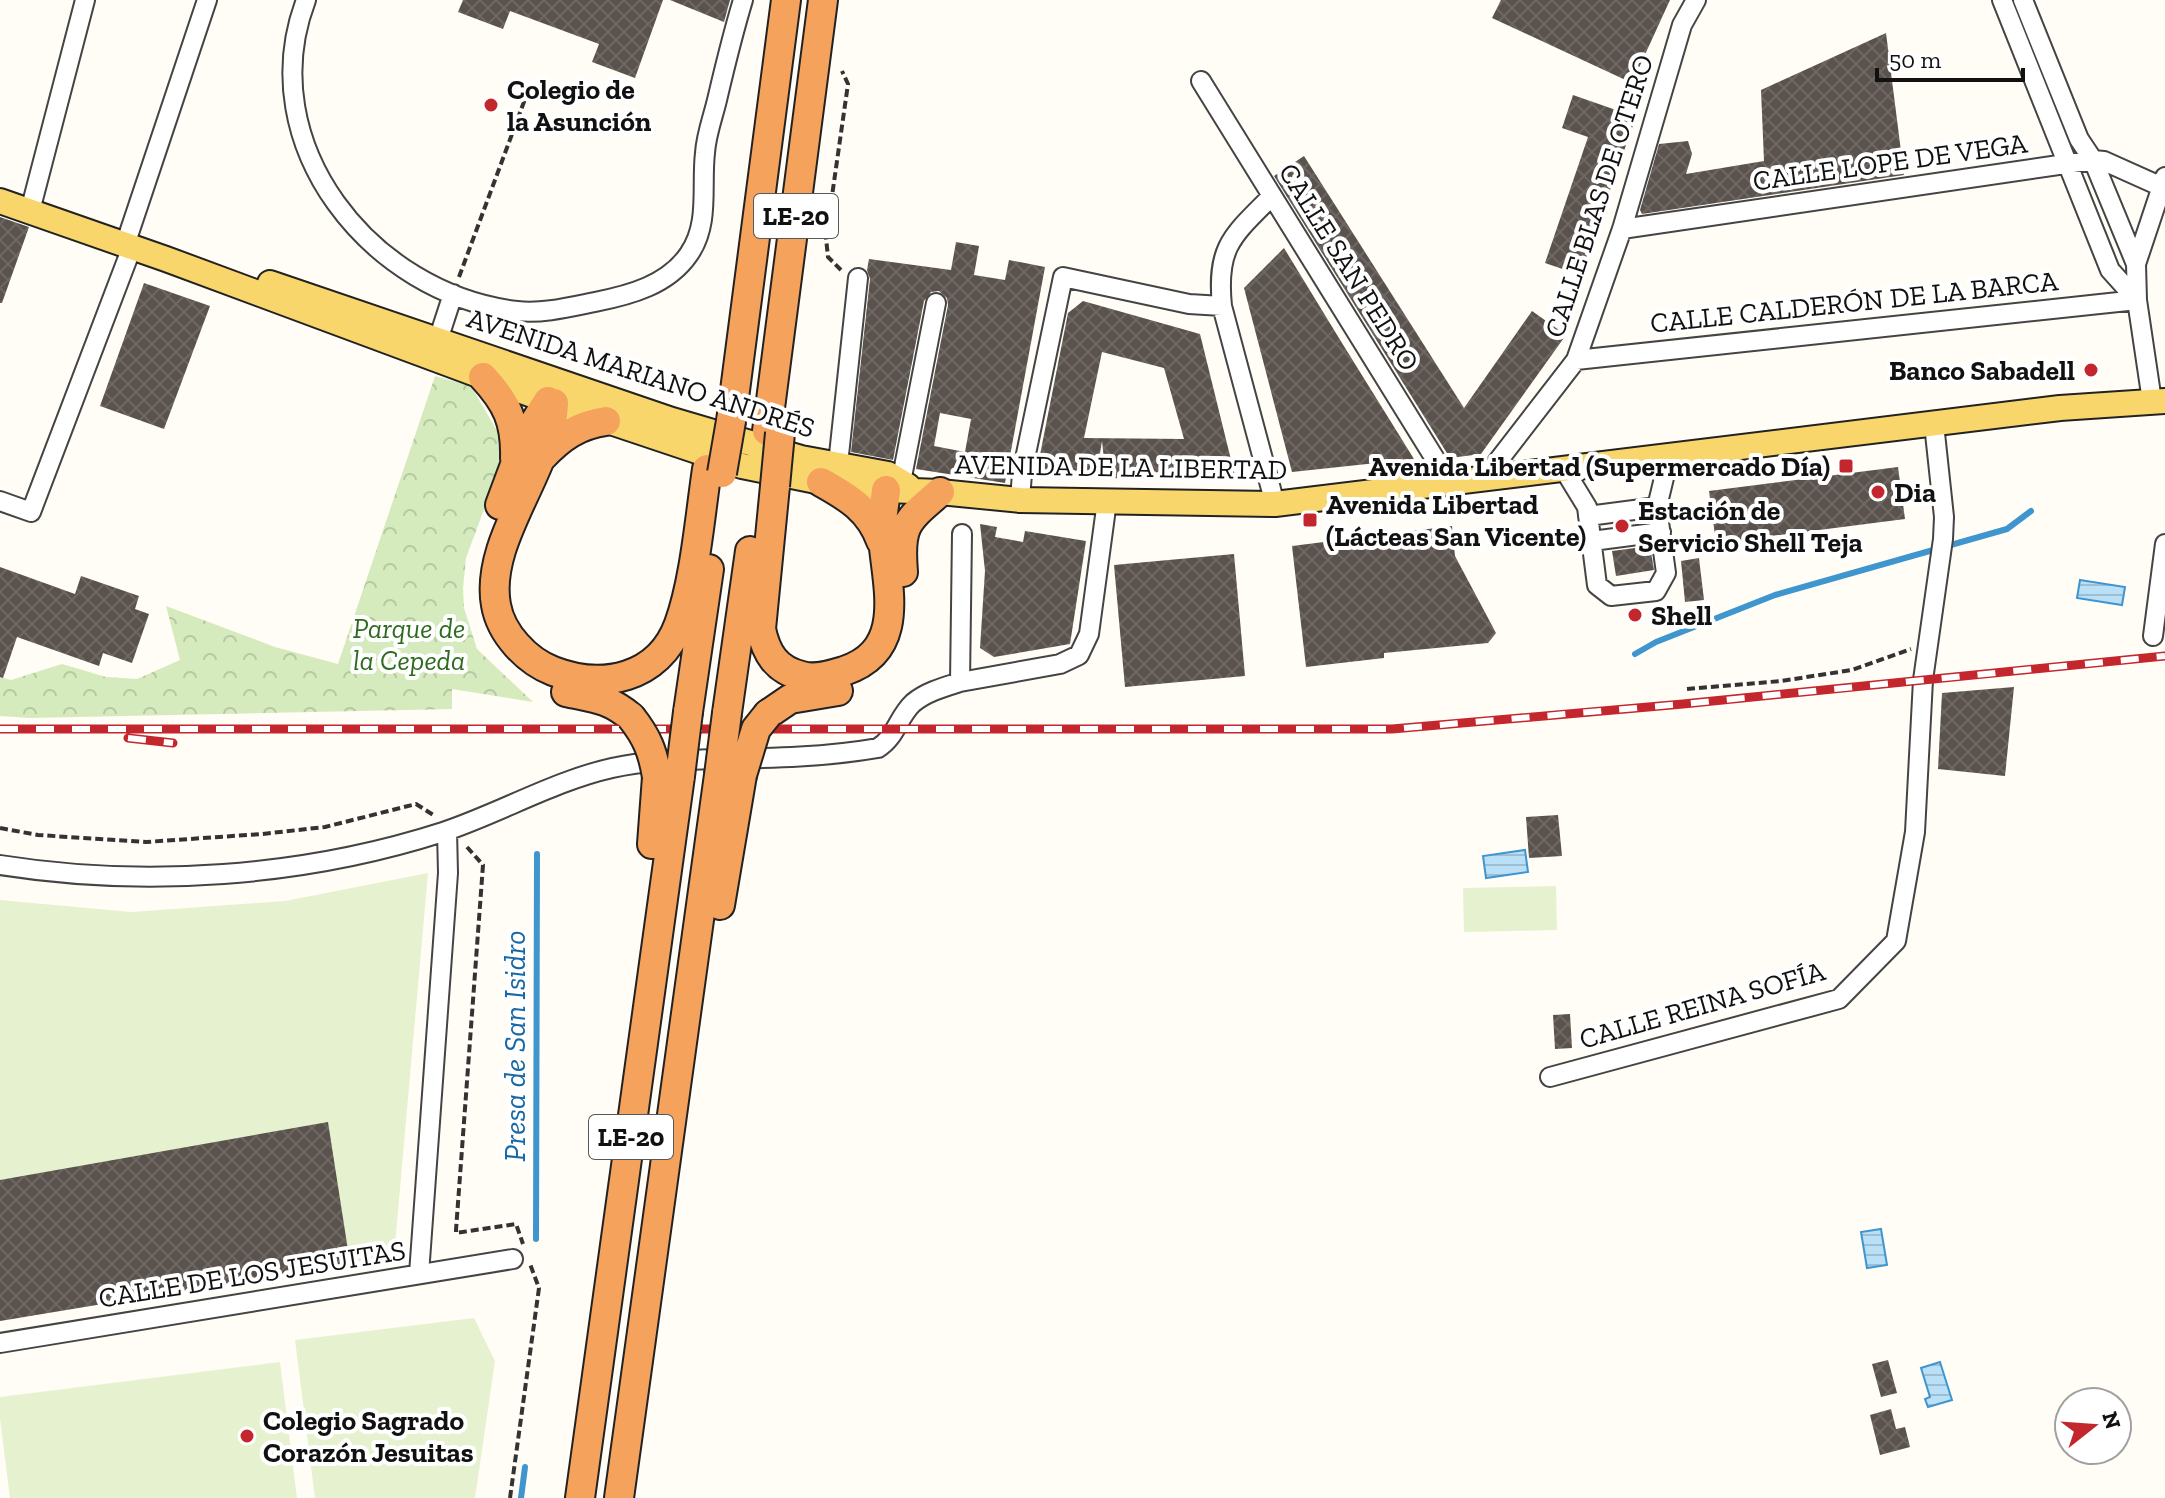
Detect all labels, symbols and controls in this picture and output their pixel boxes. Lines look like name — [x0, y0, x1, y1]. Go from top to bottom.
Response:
scale bar — [1877, 32, 2023, 82]
text: 50 m — [1889, 45, 1942, 74]
street label: CALLE BLAS DE OTERO — [1538, 51, 1660, 341]
place label: Colegio de la Asunción — [507, 73, 652, 138]
marker: Colegio de la Asunción — [482, 96, 500, 114]
street label: CALLE LOPE DE VEGA — [1751, 126, 2030, 198]
street label: CALLE SAN PEDRO — [1272, 157, 1426, 377]
road number: LE-20 — [754, 194, 838, 238]
street label: CALLE CALDERÓN DE LA BARCA — [1648, 264, 2060, 340]
street label: AVENIDA MARIANO ANDRÉS — [463, 301, 819, 445]
place label: Banco Sabadell — [1889, 354, 2075, 387]
marker: Banco Sabadell — [2082, 361, 2100, 379]
street label: AVENIDA DE LA LIBERTAD — [954, 448, 1288, 486]
place label: Avenida Libertad (Supermercado Día) — [1368, 450, 1830, 483]
marker: Avenida Libertad (Supermercado Día) — [1837, 457, 1855, 475]
place label: Dia — [1894, 476, 1936, 509]
marker: Dia — [1869, 483, 1887, 501]
place label: Avenida Libertad (Lácteas San Vicente) — [1326, 488, 1586, 553]
place label: Estación de Servicio Shell Teja — [1638, 494, 1863, 559]
marker: Avenida Libertad (Lácteas San Vicente) — [1301, 511, 1319, 529]
marker: Estación de Servicio Shell Teja — [1613, 517, 1631, 535]
place label: Shell — [1651, 599, 1712, 632]
marker: Shell — [1626, 606, 1644, 624]
park label: Parque de la Cepeda — [353, 612, 465, 677]
water label: Presa de San Isidro — [497, 930, 533, 1162]
street label: CALLE REINA SOFÍA — [1575, 954, 1829, 1056]
road number: LE-20 — [589, 1115, 673, 1159]
street label: CALLE DE LOS JESUITAS — [96, 1233, 408, 1315]
north arrow — [2053, 1386, 2133, 1466]
place label: Colegio Sagrado Corazón Jesuitas — [263, 1404, 474, 1469]
text: N — [2096, 1408, 2127, 1433]
marker: Colegio Sagrado Corazón Jesuitas — [238, 1427, 256, 1445]

